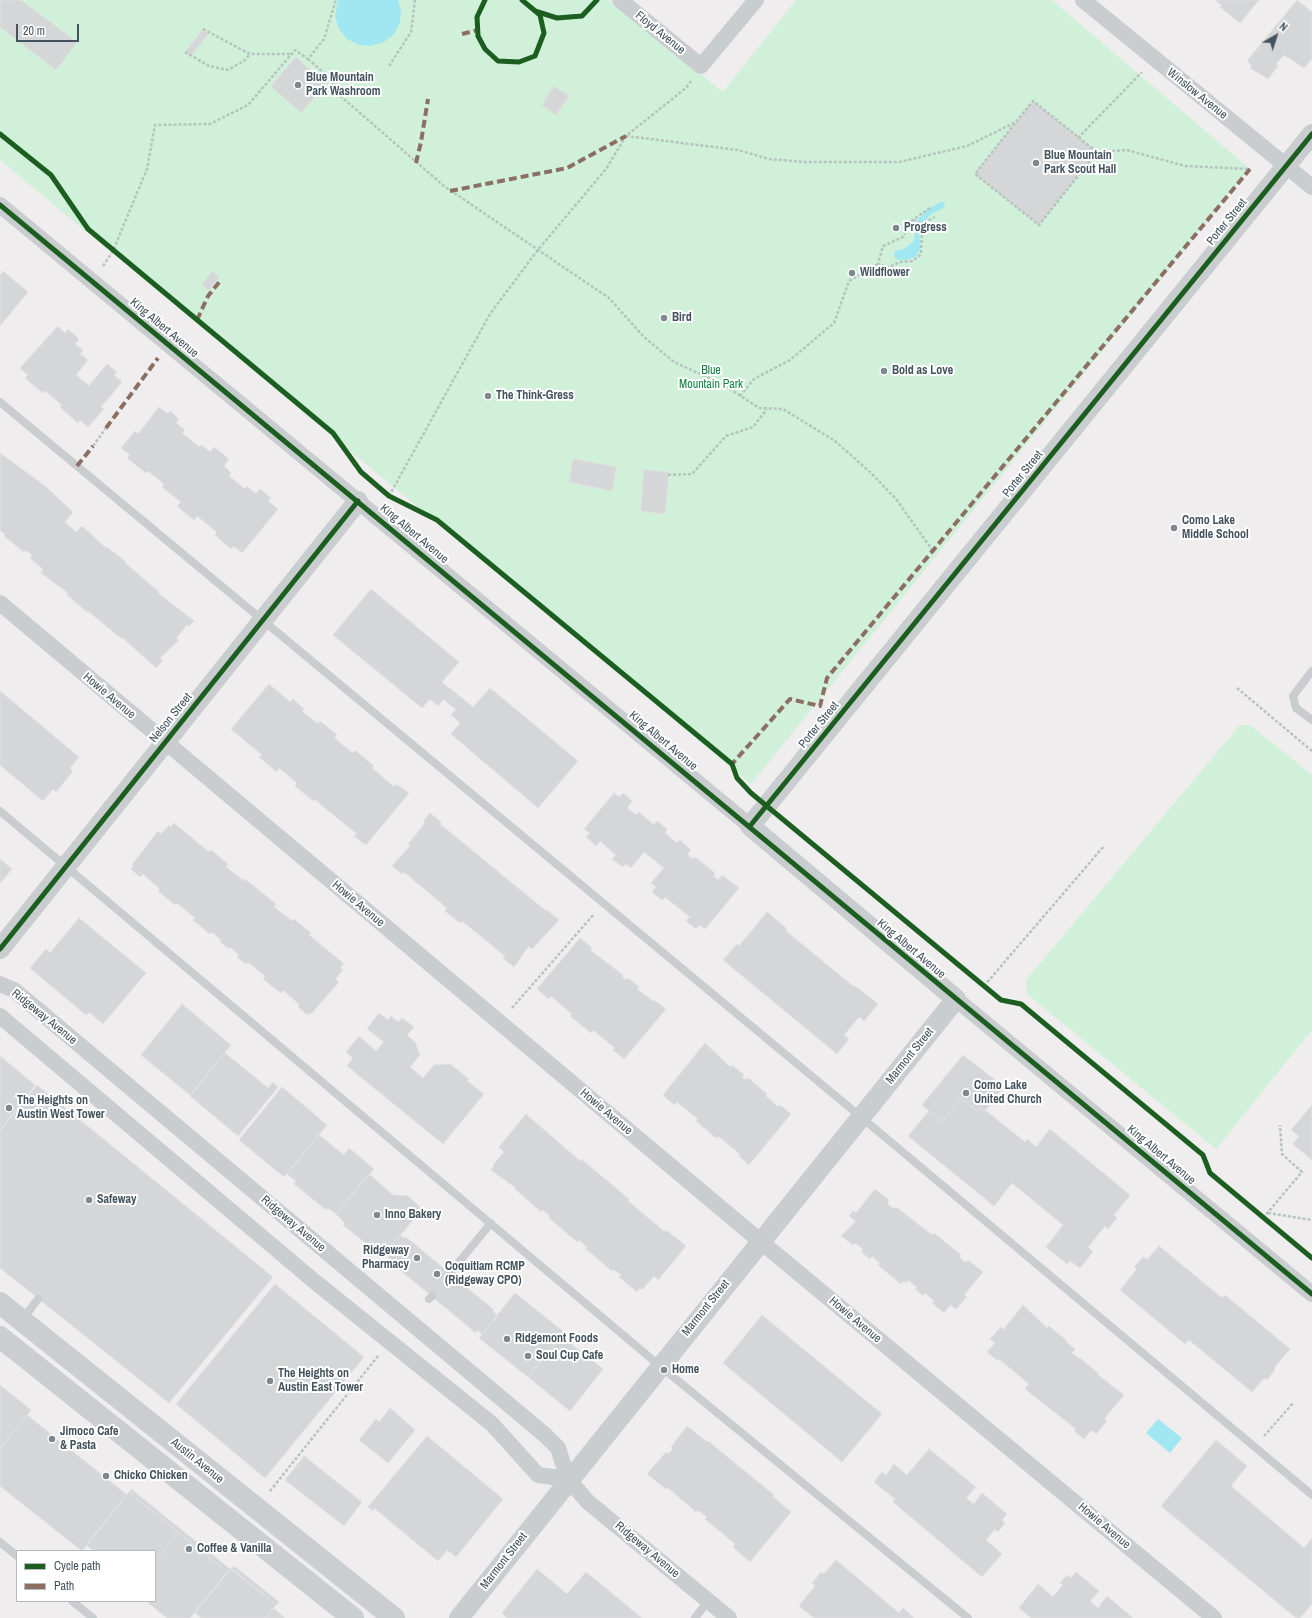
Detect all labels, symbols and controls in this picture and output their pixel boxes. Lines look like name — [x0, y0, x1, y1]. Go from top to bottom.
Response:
street label: Floyd Avenue — [632, 9, 688, 57]
scale bar — [18, 16, 81, 42]
north arrow — [1256, 16, 1296, 56]
text: N — [1277, 19, 1290, 34]
text: 20 m — [23, 23, 45, 39]
street label: Winslow Avenue — [1164, 65, 1230, 123]
place label: Blue Mountain Park Washroom — [306, 71, 381, 99]
marker: Blue Mountain Park Washroom — [293, 80, 303, 90]
place label: Blue Mountain Park Scout Hall — [1044, 149, 1116, 177]
marker: Blue Mountain Park Scout Hall — [1031, 158, 1041, 168]
street label: Porter Street — [1204, 196, 1250, 248]
place label: Progress — [904, 221, 947, 235]
marker: Progress — [891, 223, 901, 233]
place label: Wildflower — [860, 266, 910, 280]
marker: Wildflower — [847, 268, 857, 278]
street label: King Albert Avenue — [127, 295, 201, 361]
place label: Bird — [672, 311, 692, 325]
marker: Bird — [659, 313, 669, 323]
park label: Blue Mountain Park — [679, 364, 743, 392]
place label: Bold as Love — [892, 364, 953, 378]
marker: Bold as Love — [879, 366, 889, 376]
place label: The Think-Gress — [496, 389, 574, 403]
marker: The Think-Gress — [483, 391, 493, 401]
street label: Porter Street — [1000, 448, 1046, 500]
street label: King Albert Avenue — [377, 501, 451, 567]
place label: Como Lake Middle School — [1182, 514, 1249, 542]
marker: Como Lake Middle School — [1169, 523, 1179, 533]
street label: Howie Avenue — [80, 670, 138, 722]
street label: Nelson Street — [147, 690, 195, 746]
street label: Porter Street — [796, 699, 842, 751]
street label: King Albert Avenue — [626, 708, 700, 774]
street label: Howie Avenue — [329, 878, 387, 930]
street label: King Albert Avenue — [874, 916, 948, 982]
street label: Ridgeway Avenue — [9, 986, 79, 1048]
street label: Marmont Street — [883, 1025, 937, 1087]
place label: Como Lake United Church — [974, 1079, 1042, 1107]
street label: Howie Avenue — [577, 1086, 635, 1138]
marker: Como Lake United Church — [961, 1088, 971, 1098]
place label: The Heights on Austin West Tower — [17, 1094, 105, 1122]
marker: The Heights on Austin West Tower — [4, 1103, 14, 1113]
street label: King Albert Avenue — [1124, 1122, 1198, 1188]
place label: Safeway — [97, 1193, 136, 1207]
street label: Ridgeway Avenue — [258, 1193, 328, 1255]
marker: Safeway — [84, 1195, 94, 1205]
place label: Inno Bakery — [385, 1208, 441, 1222]
marker: Inno Bakery — [372, 1210, 382, 1220]
place label: Ridgeway Pharmacy — [362, 1244, 409, 1272]
marker: Ridgeway Pharmacy — [412, 1253, 422, 1263]
place label: Coquitlam RCMP (Ridgeway CPO) — [445, 1260, 525, 1288]
marker: Coquitlam RCMP (Ridgeway CPO) — [432, 1269, 442, 1279]
street label: Marmont Street — [679, 1277, 733, 1339]
street label: Howie Avenue — [826, 1294, 884, 1346]
place label: Ridgemont Foods — [515, 1332, 598, 1346]
marker: Ridgemont Foods — [502, 1334, 512, 1344]
place label: Soul Cup Cafe — [536, 1349, 603, 1363]
marker: Soul Cup Cafe — [523, 1351, 533, 1361]
place label: Home — [672, 1363, 699, 1377]
marker: Home — [659, 1365, 669, 1375]
place label: The Heights on Austin East Tower — [278, 1367, 363, 1395]
marker: The Heights on Austin East Tower — [265, 1376, 275, 1386]
place label: Jimoco Cafe & Pasta — [60, 1425, 119, 1453]
marker: Jimoco Cafe & Pasta — [47, 1434, 57, 1444]
street label: Austin Avenue — [168, 1435, 226, 1487]
place label: Chicko Chicken — [114, 1469, 188, 1483]
marker: Chicko Chicken — [101, 1471, 111, 1481]
street label: Howie Avenue — [1075, 1500, 1133, 1552]
street label: Ridgeway Avenue — [612, 1519, 682, 1581]
street label: Marmont Street — [477, 1530, 531, 1592]
place label: Coffee & Vanilla — [197, 1542, 271, 1556]
marker: Coffee & Vanilla — [184, 1544, 194, 1554]
legend — [16, 1550, 156, 1602]
text: Cycle path — [54, 1558, 101, 1574]
text: Path — [54, 1578, 74, 1594]

